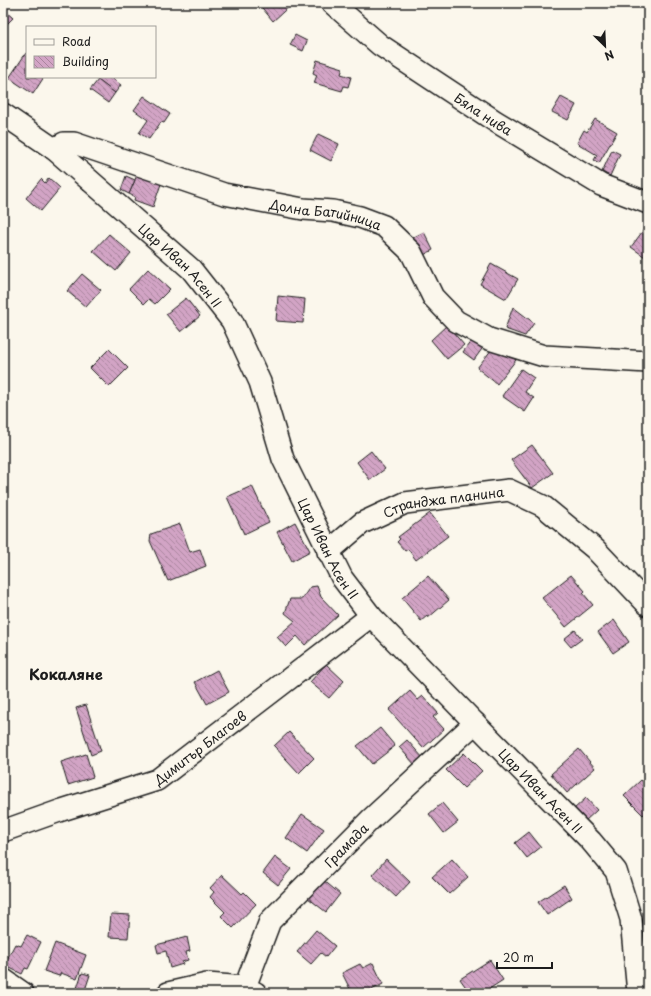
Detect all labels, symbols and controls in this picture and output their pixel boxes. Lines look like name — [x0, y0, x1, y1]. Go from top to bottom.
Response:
legend — [26, 26, 156, 78]
north arrow — [585, 26, 625, 66]
text: Road — [62, 32, 91, 50]
text: N — [602, 46, 617, 65]
text: Building — [62, 52, 109, 70]
street label: Бяла нива — [451, 87, 517, 139]
street label: Долна Батийница — [267, 193, 385, 234]
street label: Цар Иван Асен II — [135, 218, 227, 311]
street label: Странджа планина — [379, 481, 506, 522]
street label: Цар Иван Асен II — [294, 494, 364, 603]
district label: Кокаляне — [29, 662, 103, 685]
street label: Димитър Благоев — [149, 706, 250, 790]
street label: Цар Иван Асен II — [495, 744, 587, 837]
street label: Грамада — [319, 818, 372, 871]
scale bar — [497, 944, 552, 970]
text: 20 m — [503, 948, 534, 966]

